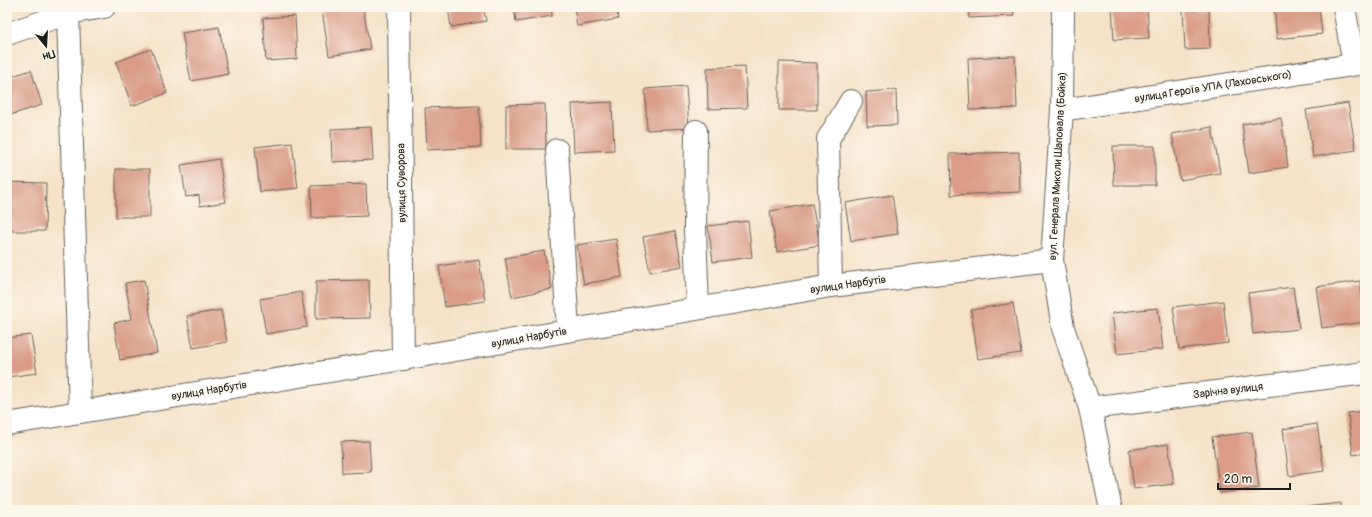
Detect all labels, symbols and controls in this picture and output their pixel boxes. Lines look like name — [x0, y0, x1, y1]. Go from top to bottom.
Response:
north arrow — [26, 26, 66, 66]
text: Пн — [41, 47, 57, 63]
street label: вулиця Героїв УПА (Лаховського) — [1133, 68, 1293, 105]
street label: вул. Генерала Миколи Шаповала (Бойка) — [1046, 71, 1069, 261]
street label: вулиця Суворова — [394, 143, 409, 223]
street label: вулиця Нарбутів — [809, 273, 887, 296]
street label: вулиця Нарбутів — [490, 324, 568, 351]
street label: вулиця Нарбутів — [170, 378, 248, 403]
street label: Зарічна вулиця — [1192, 380, 1264, 401]
scale bar — [1218, 465, 1290, 491]
text: 20 m — [1224, 472, 1253, 487]

